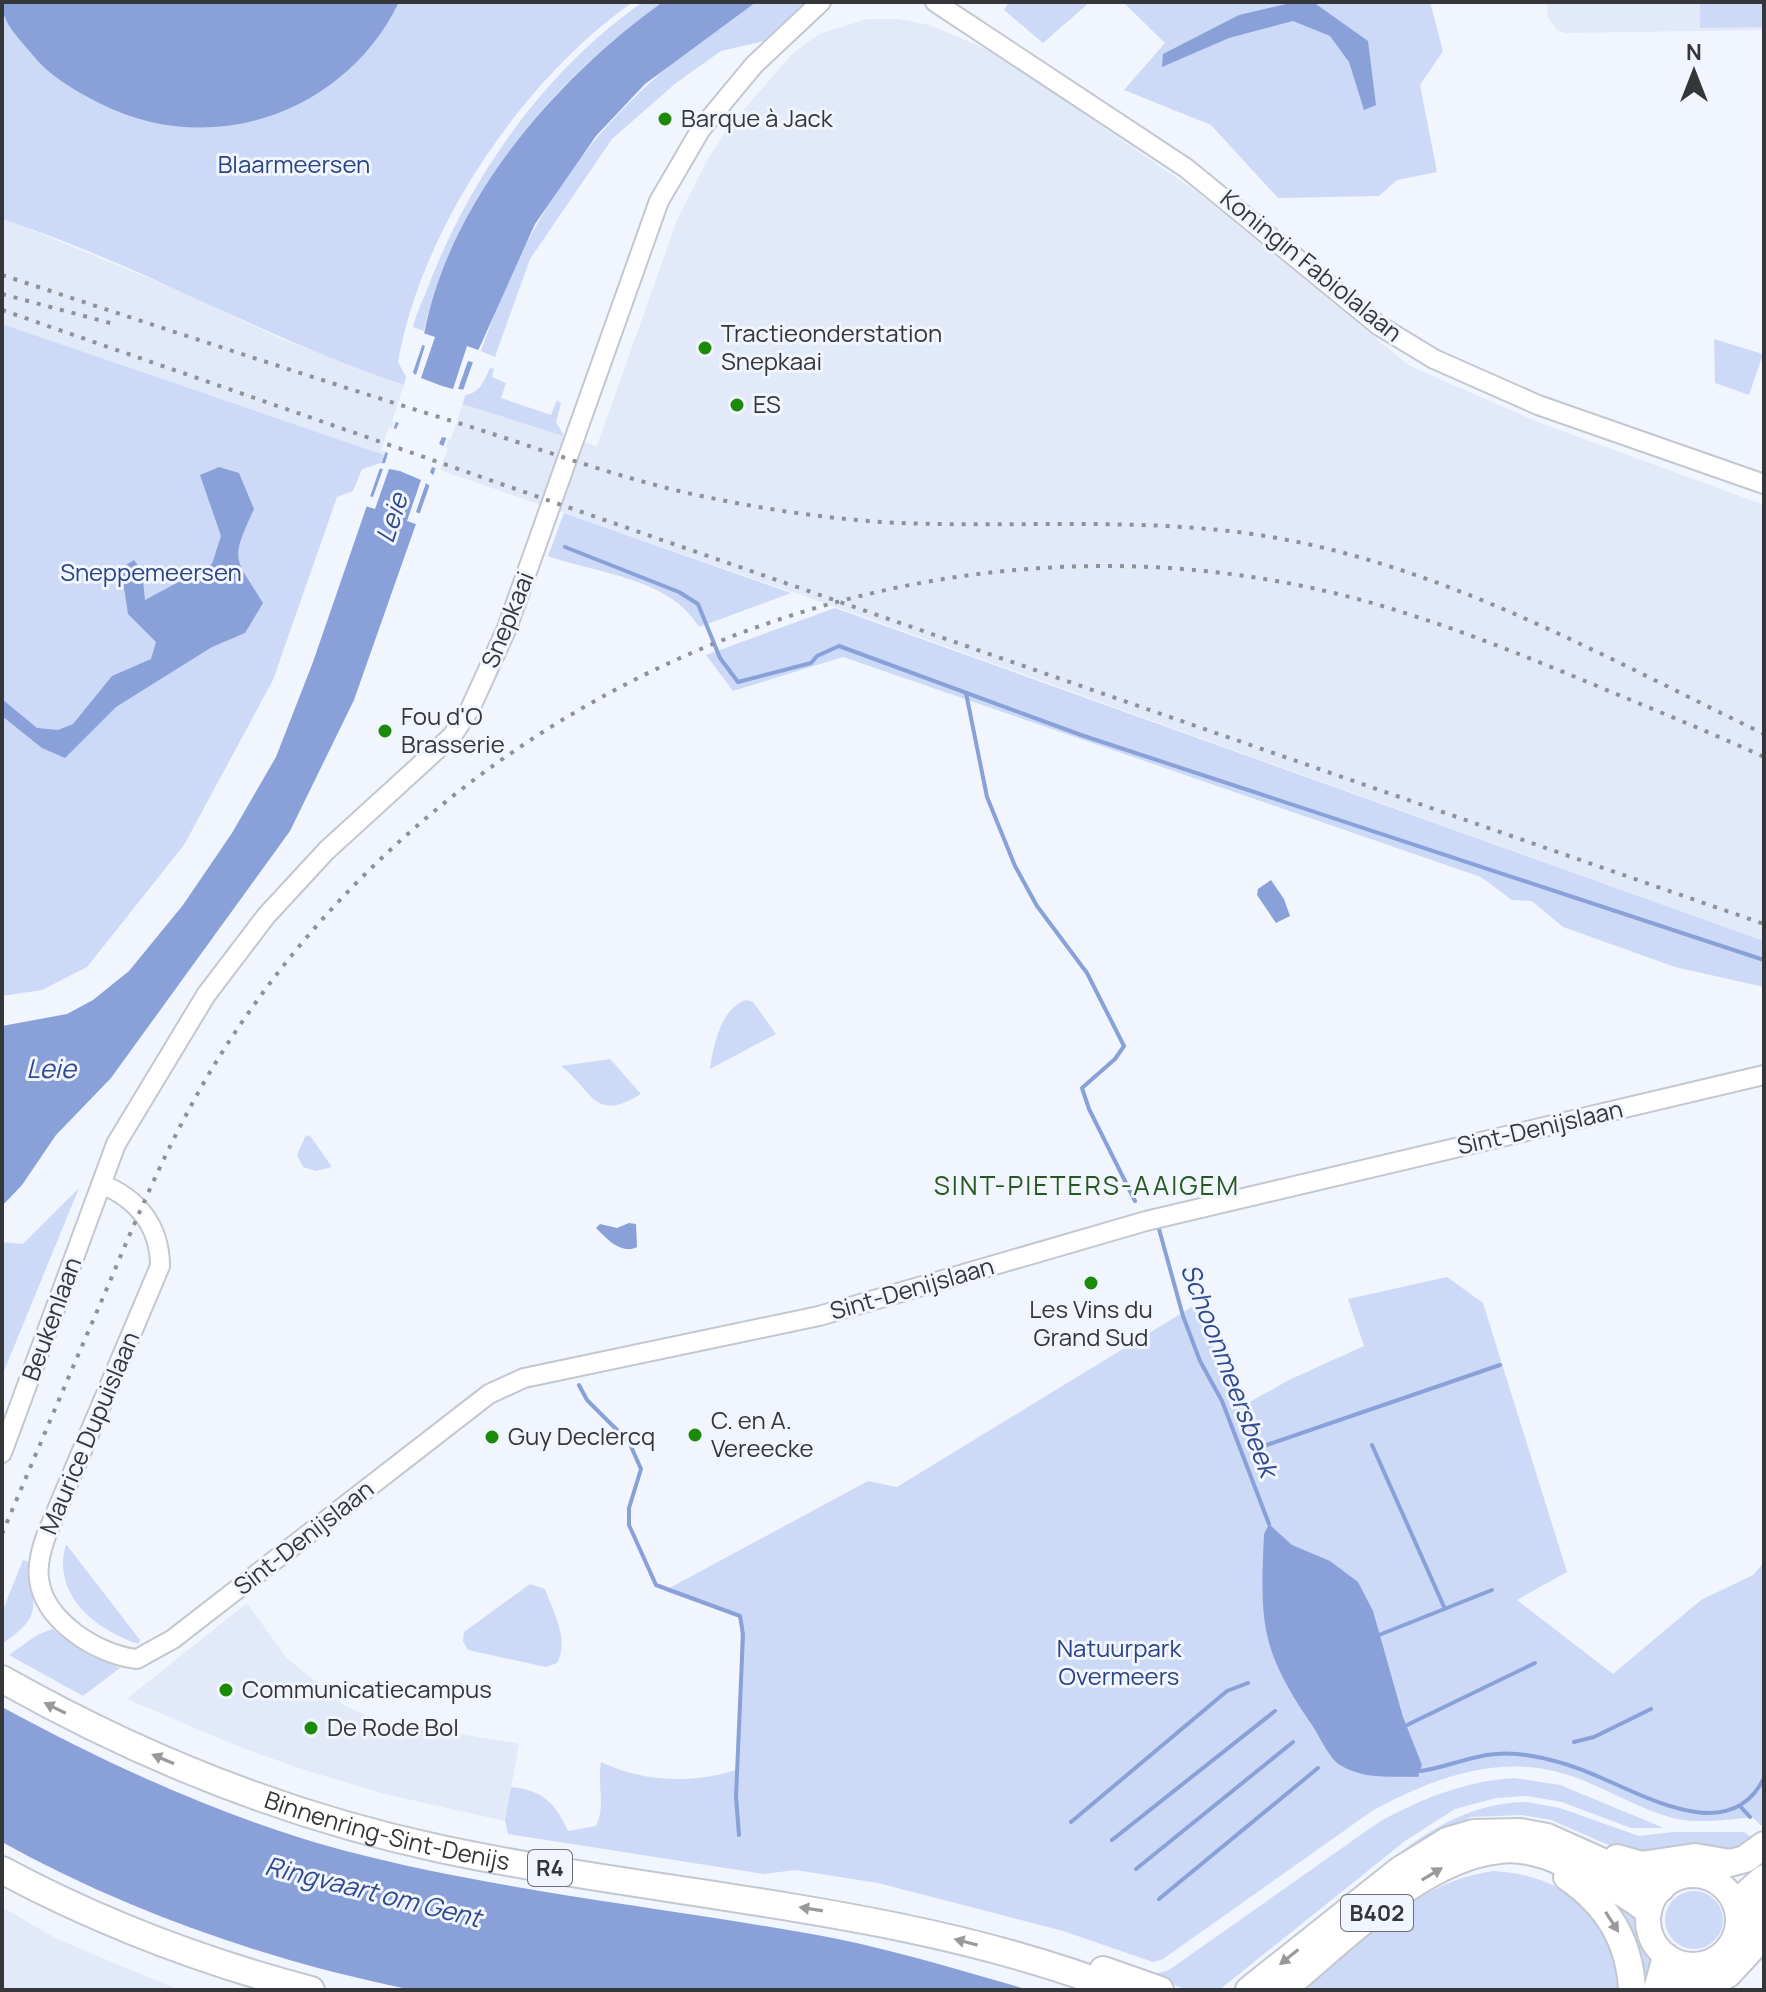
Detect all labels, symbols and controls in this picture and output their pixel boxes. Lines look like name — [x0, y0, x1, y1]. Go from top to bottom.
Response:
north arrow — [1654, 32, 1734, 112]
text: N — [1686, 37, 1702, 67]
place label: Barque à Jack — [681, 101, 834, 134]
marker: Barque à Jack — [656, 110, 674, 128]
park label: Blaarmeersen — [218, 147, 370, 180]
street label: Koningin Fabiolalaan — [1214, 181, 1410, 348]
place label: Tractieonderstation Snepkaai — [721, 316, 942, 377]
marker: Tractieonderstation Snepkaai — [696, 339, 714, 357]
place label: ES — [753, 387, 781, 420]
marker: ES — [728, 396, 746, 414]
water label: Leie — [366, 487, 416, 547]
park label: Sneppemeersen — [60, 555, 242, 588]
street label: Snepkaai — [472, 566, 541, 672]
place label: Fou d'O Brasserie — [401, 699, 505, 760]
marker: Fou d'O Brasserie — [376, 722, 394, 740]
water label: Leie — [26, 1050, 78, 1086]
street label: Sint-Denijslaan — [1454, 1091, 1626, 1162]
district label: SINT-PIETERS-AAIGEM — [934, 1167, 1240, 1203]
street label: Sint-Denijslaan — [826, 1248, 997, 1327]
street label: Beukenlaan — [13, 1252, 88, 1385]
water label: Schoonmeersbeek — [1173, 1258, 1289, 1485]
marker: Les Vins du Grand Sud — [1082, 1274, 1100, 1292]
place label: Les Vins du Grand Sud — [1029, 1292, 1153, 1353]
street label: Maurice Dupuislaan — [31, 1326, 146, 1539]
place label: C. en A. Vereecke — [711, 1403, 814, 1464]
place label: Guy Declercq — [508, 1419, 655, 1452]
marker: C. en A. Vereecke — [686, 1426, 704, 1444]
marker: Guy Declercq — [483, 1428, 501, 1446]
street label: Sint-Denijslaan — [226, 1472, 380, 1602]
park label: Natuurpark Overmeers — [1057, 1631, 1182, 1692]
place label: Communicatiecampus — [242, 1672, 492, 1705]
marker: Communicatiecampus — [217, 1681, 235, 1699]
one-way arrow — [43, 1701, 66, 1715]
place label: De Rode Bol — [327, 1710, 459, 1743]
marker: De Rode Bol — [302, 1719, 320, 1737]
one-way arrow — [152, 1752, 175, 1765]
street label: Binnenring-Sint-Denijs — [260, 1782, 513, 1877]
water label: Ringvaart om Gent — [262, 1847, 487, 1936]
road number: R4 — [528, 1850, 572, 1886]
one-way arrow — [1421, 1867, 1443, 1881]
road number: B402 — [1341, 1895, 1413, 1931]
one-way arrow — [798, 1903, 823, 1915]
one-way arrow — [1604, 1911, 1618, 1933]
one-way arrow — [953, 1936, 978, 1948]
one-way arrow — [1279, 1949, 1299, 1965]

